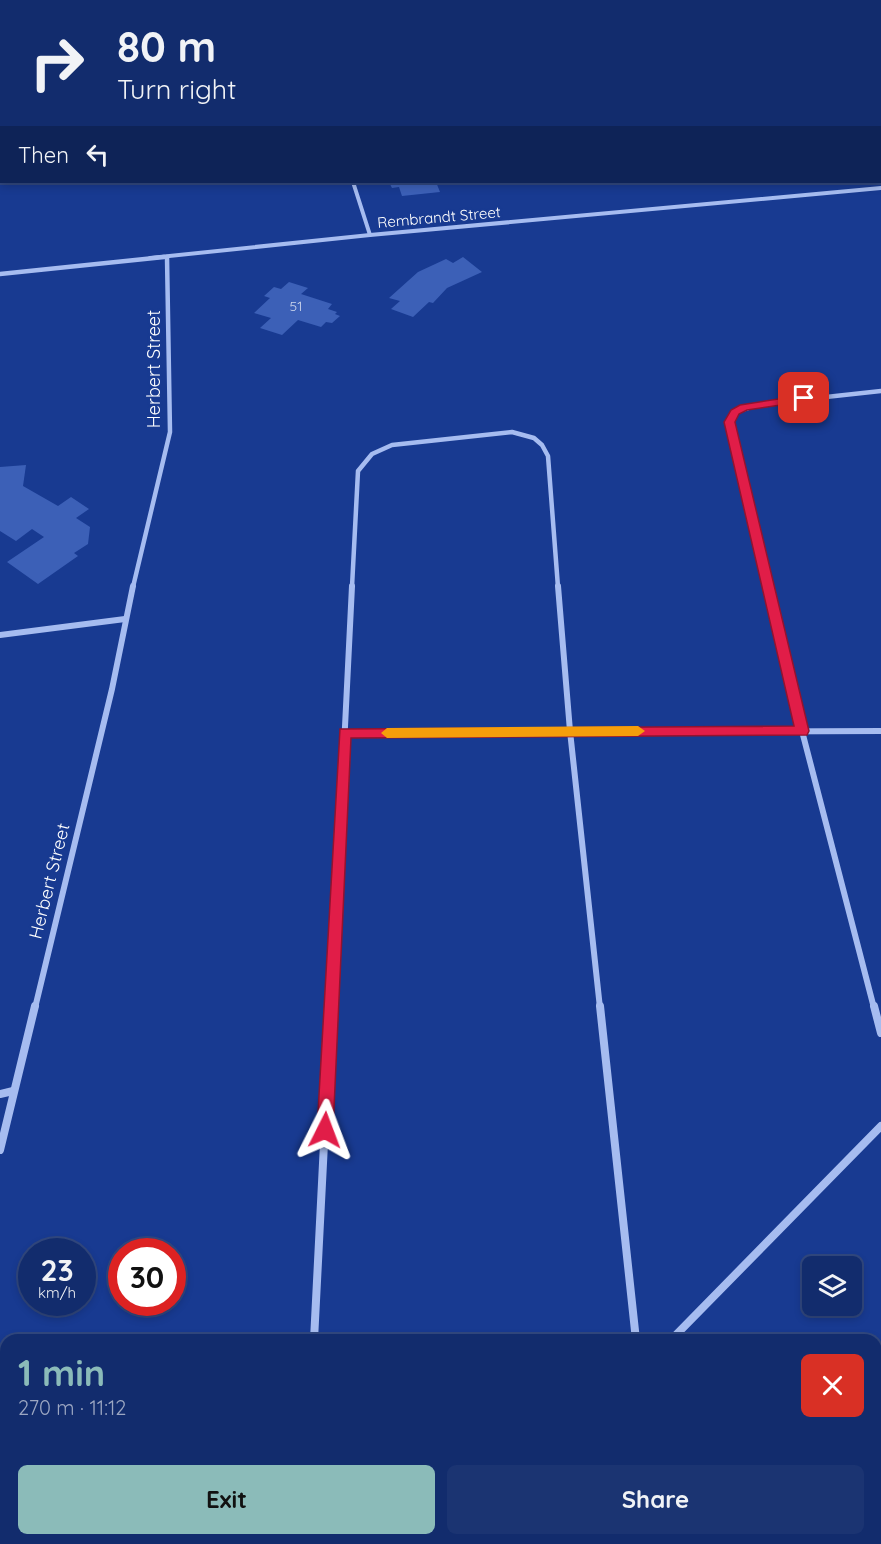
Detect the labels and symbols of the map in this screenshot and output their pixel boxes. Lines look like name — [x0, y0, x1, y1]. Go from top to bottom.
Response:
street label: Rembrandt Street — [376, 202, 502, 232]
house number: 51 — [290, 297, 302, 315]
street label: Herbert Street — [142, 310, 165, 428]
pin — [778, 372, 829, 423]
street label: Herbert Street — [24, 821, 74, 941]
position arrow — [293, 1098, 357, 1162]
speed limit sign: 30 — [108, 1238, 186, 1316]

